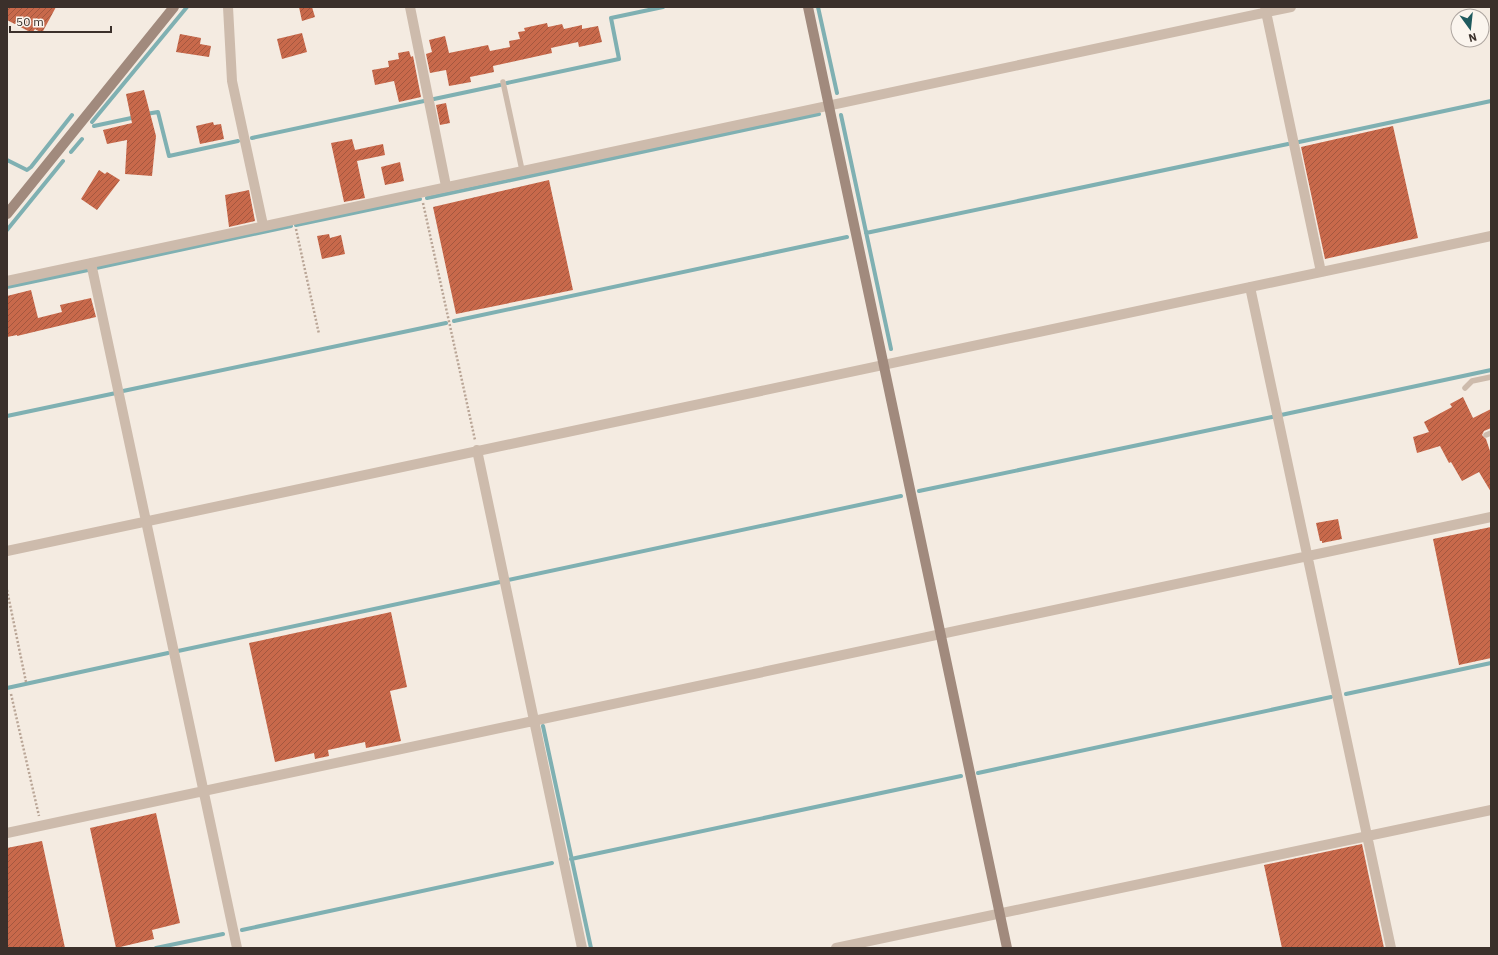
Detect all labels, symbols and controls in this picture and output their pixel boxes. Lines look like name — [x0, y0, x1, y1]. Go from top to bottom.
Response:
scale bar — [10, 8, 111, 34]
north arrow — [1450, 8, 1490, 48]
text: 50 m — [16, 14, 44, 29]
text: N — [1467, 30, 1478, 45]

